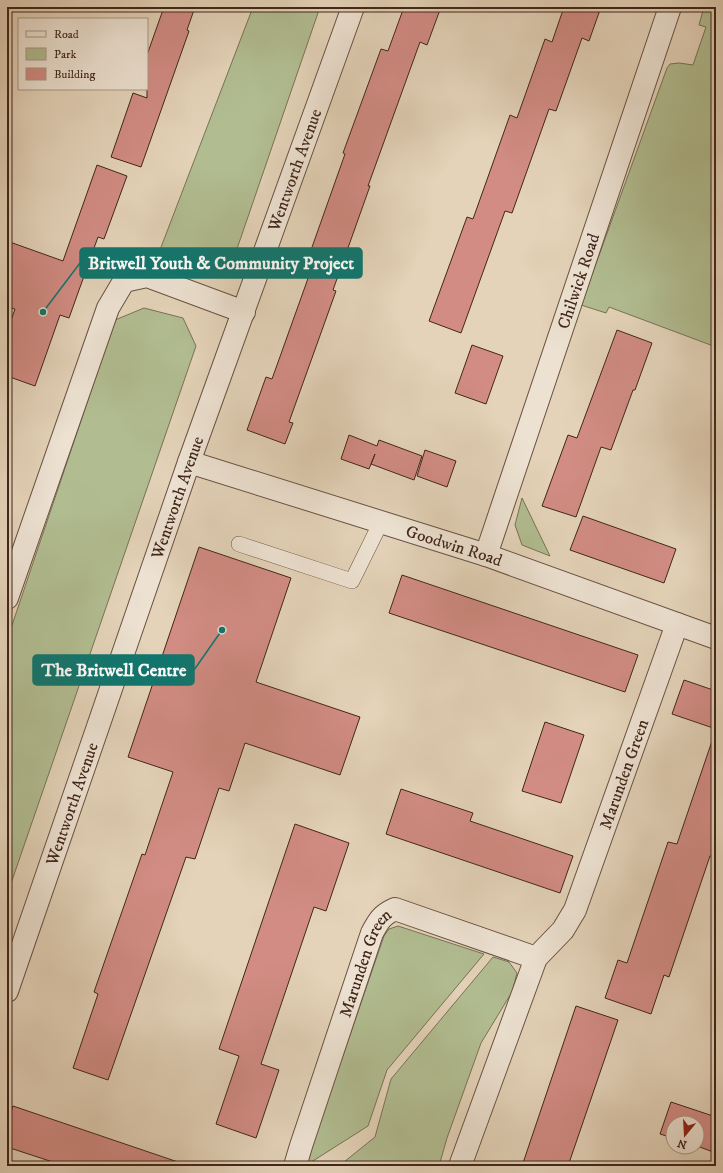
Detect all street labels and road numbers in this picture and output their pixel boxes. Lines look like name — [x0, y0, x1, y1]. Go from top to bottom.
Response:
street label: Wentworth Avenue — [263, 106, 327, 235]
street label: Chilwick Road — [553, 230, 605, 332]
street label: Wentworth Avenue — [146, 433, 209, 563]
street label: Goodwin Road — [403, 521, 506, 572]
street label: Marunden Green — [595, 716, 654, 832]
street label: Wentworth Avenue — [41, 740, 104, 869]
street label: Marunden Green — [335, 904, 396, 1020]

